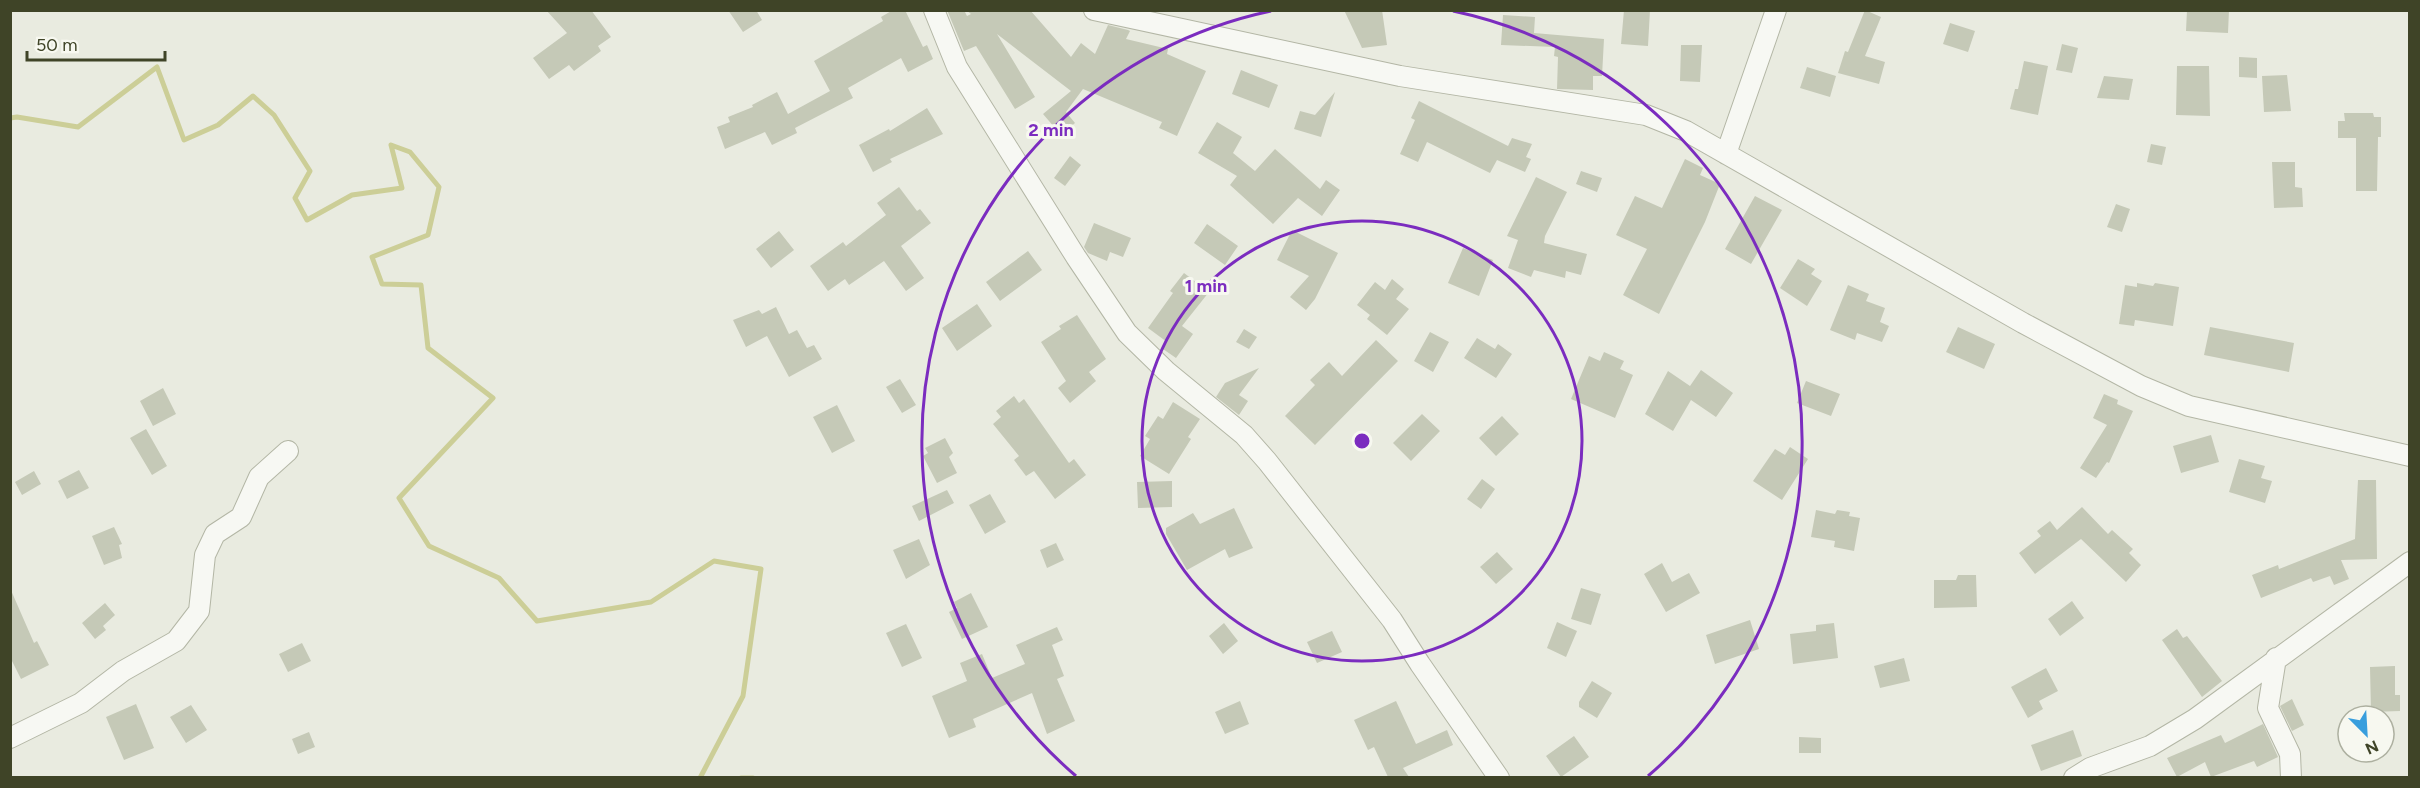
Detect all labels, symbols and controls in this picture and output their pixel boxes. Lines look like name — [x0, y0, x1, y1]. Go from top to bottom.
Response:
scale bar — [27, 24, 165, 62]
text: 50 m — [36, 34, 78, 56]
text: 2 min — [1028, 119, 1074, 141]
text: 1 min — [1185, 275, 1227, 297]
centre of rings — [1352, 431, 1372, 451]
north arrow — [2336, 704, 2396, 764]
text: N — [2362, 736, 2381, 758]

